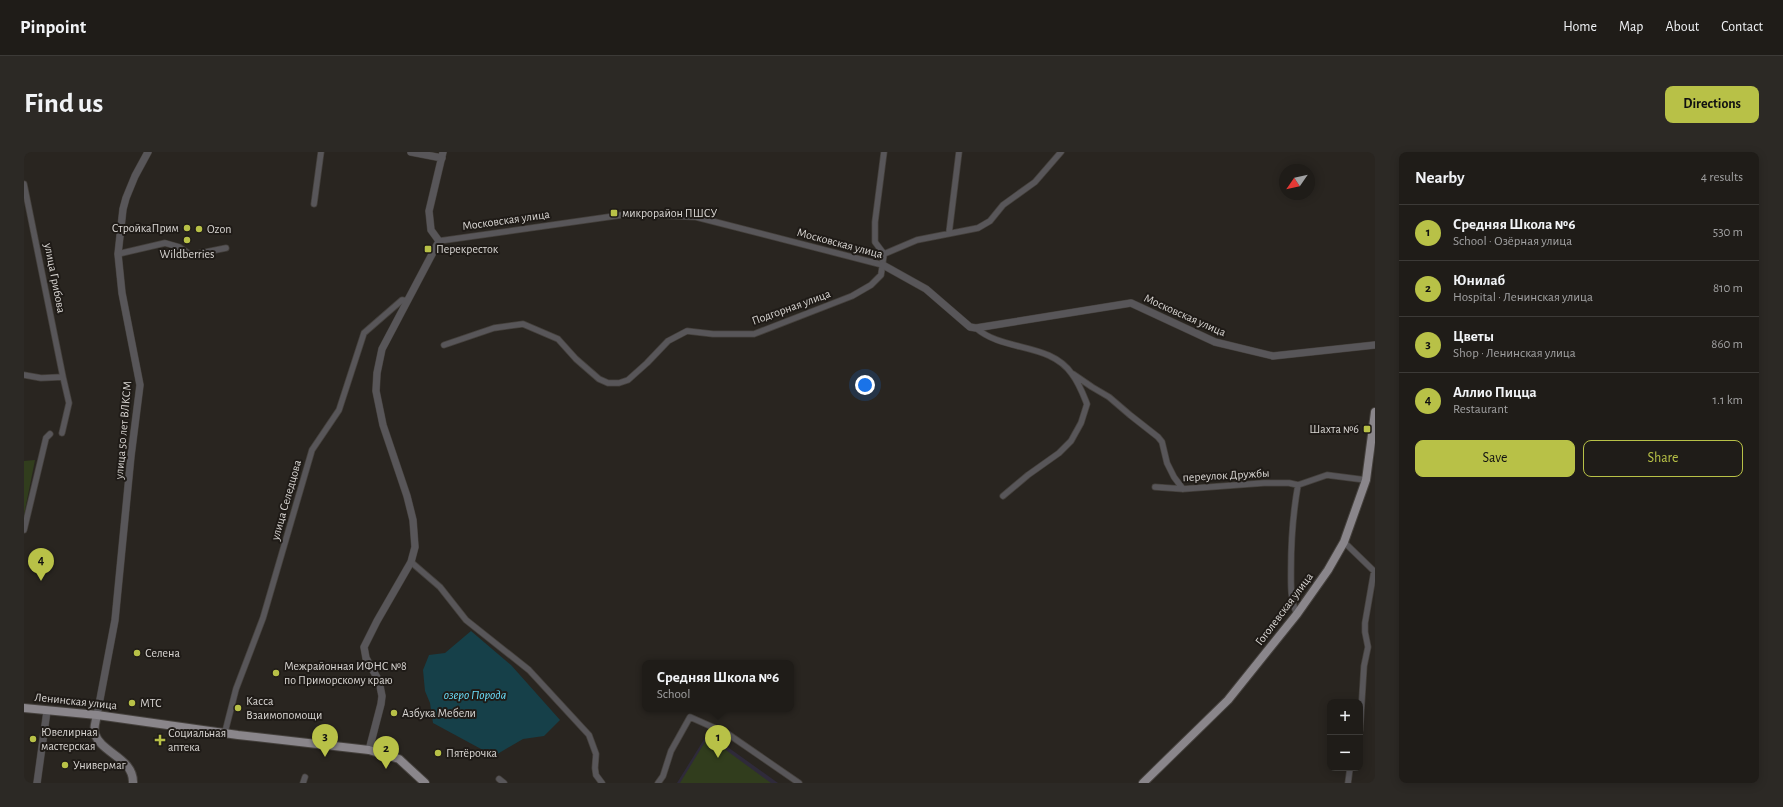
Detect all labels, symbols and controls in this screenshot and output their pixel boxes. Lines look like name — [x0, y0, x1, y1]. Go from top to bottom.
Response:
text: Pinpoint — [20, 18, 86, 37]
text: Home — [1563, 20, 1597, 34]
text: Map — [1619, 20, 1643, 34]
text: About — [1665, 20, 1699, 34]
text: Contact — [1721, 20, 1763, 34]
button: Directions — [1665, 86, 1759, 123]
text: Find us — [24, 90, 103, 118]
north arrow — [1279, 164, 1315, 200]
text: Nearby — [1415, 169, 1465, 186]
text: 4 results — [1701, 171, 1743, 184]
place label: микрорайон ПШСУ — [622, 207, 717, 219]
street label: Московская улица — [461, 208, 551, 233]
marker: микрорайон ПШСУ — [609, 208, 619, 218]
text: Средняя Школа №6 — [1453, 217, 1575, 232]
place label: СтройкаПрим — [112, 222, 179, 234]
marker: СтройкаПрим — [182, 223, 192, 233]
place label: Ozon — [207, 223, 231, 235]
marker: Ozon — [194, 224, 204, 234]
street label: Московская улица — [796, 226, 885, 261]
text: 1 — [1426, 226, 1430, 239]
text: 530 m — [1713, 226, 1743, 239]
marker: Wildberries — [182, 235, 192, 245]
text: School · Озёрная улица — [1453, 235, 1572, 248]
street label: улица Грибова — [41, 241, 68, 315]
place label: Перекресток — [436, 243, 499, 255]
marker: Перекресток — [423, 244, 433, 254]
place label: Wildberries — [159, 248, 215, 260]
text: Юнилаб — [1453, 273, 1505, 288]
text: 2 — [1425, 282, 1431, 295]
text: 810 m — [1713, 282, 1743, 295]
street label: Подгорная улица — [750, 287, 833, 328]
text: Hospital · Ленинская улица — [1453, 291, 1593, 304]
street label: Московская улица — [1142, 292, 1228, 340]
text: Цветы — [1453, 329, 1494, 344]
text: 3 — [1425, 338, 1431, 351]
text: 860 m — [1711, 338, 1743, 351]
text: Shop · Ленинская улица — [1453, 347, 1576, 360]
your location — [855, 375, 875, 395]
street label: улица 50 лет ВЛКСМ — [113, 380, 134, 481]
text: Аллио Пицца — [1453, 385, 1537, 400]
text: 4 — [1425, 394, 1431, 407]
text: 1.1 km — [1713, 394, 1743, 407]
text: Restaurant — [1453, 403, 1508, 416]
place label: Шахта №6 — [1309, 423, 1359, 435]
marker: Шахта №6 — [1362, 424, 1372, 434]
button: Save — [1415, 440, 1575, 477]
button: Share — [1583, 440, 1743, 477]
street label: улица Селедцова — [269, 458, 304, 543]
street label: переулок Дружбы — [1182, 467, 1270, 484]
pin: 4 — [28, 548, 54, 581]
street label: Гоголевская улица — [1253, 570, 1316, 648]
place label: Селена — [145, 647, 181, 659]
marker: Селена — [132, 648, 142, 658]
place label: Межрайонная ИФНС №8 по Приморскому краю — [284, 660, 407, 687]
popup — [642, 660, 794, 712]
marker: Межрайонная ИФНС №8 по Приморскому краю — [271, 668, 281, 678]
text: Средняя Школа №6 — [657, 670, 779, 685]
text: School — [657, 688, 690, 701]
water label: озеро Порода — [444, 689, 507, 702]
street label: Ленинская улица — [34, 691, 118, 712]
place label: Касса Взаимопомощи — [246, 695, 322, 721]
place label: МТС — [140, 697, 162, 709]
marker: МТС — [127, 698, 137, 708]
map controls — [1327, 699, 1363, 771]
button: + — [1327, 699, 1363, 735]
marker: Касса Взаимопомощи — [233, 703, 243, 713]
place label: Азбука Мебели — [402, 707, 476, 720]
marker: Азбука Мебели — [389, 708, 399, 718]
pin: 3 — [312, 724, 338, 757]
pin: 1 — [705, 725, 731, 758]
place label: Ювелирная мастерская — [41, 726, 98, 752]
place label: Социальная аптека — [168, 727, 226, 753]
marker: Ювелирная мастерская — [28, 734, 38, 744]
marker: Социальная аптека — [155, 735, 165, 745]
button: − — [1327, 735, 1363, 771]
pin: 2 — [373, 736, 399, 769]
place label: Пятёрочка — [446, 747, 498, 759]
marker: Пятёрочка — [433, 748, 443, 758]
place label: Универмаг — [73, 759, 127, 771]
marker: Универмаг — [60, 760, 70, 770]

